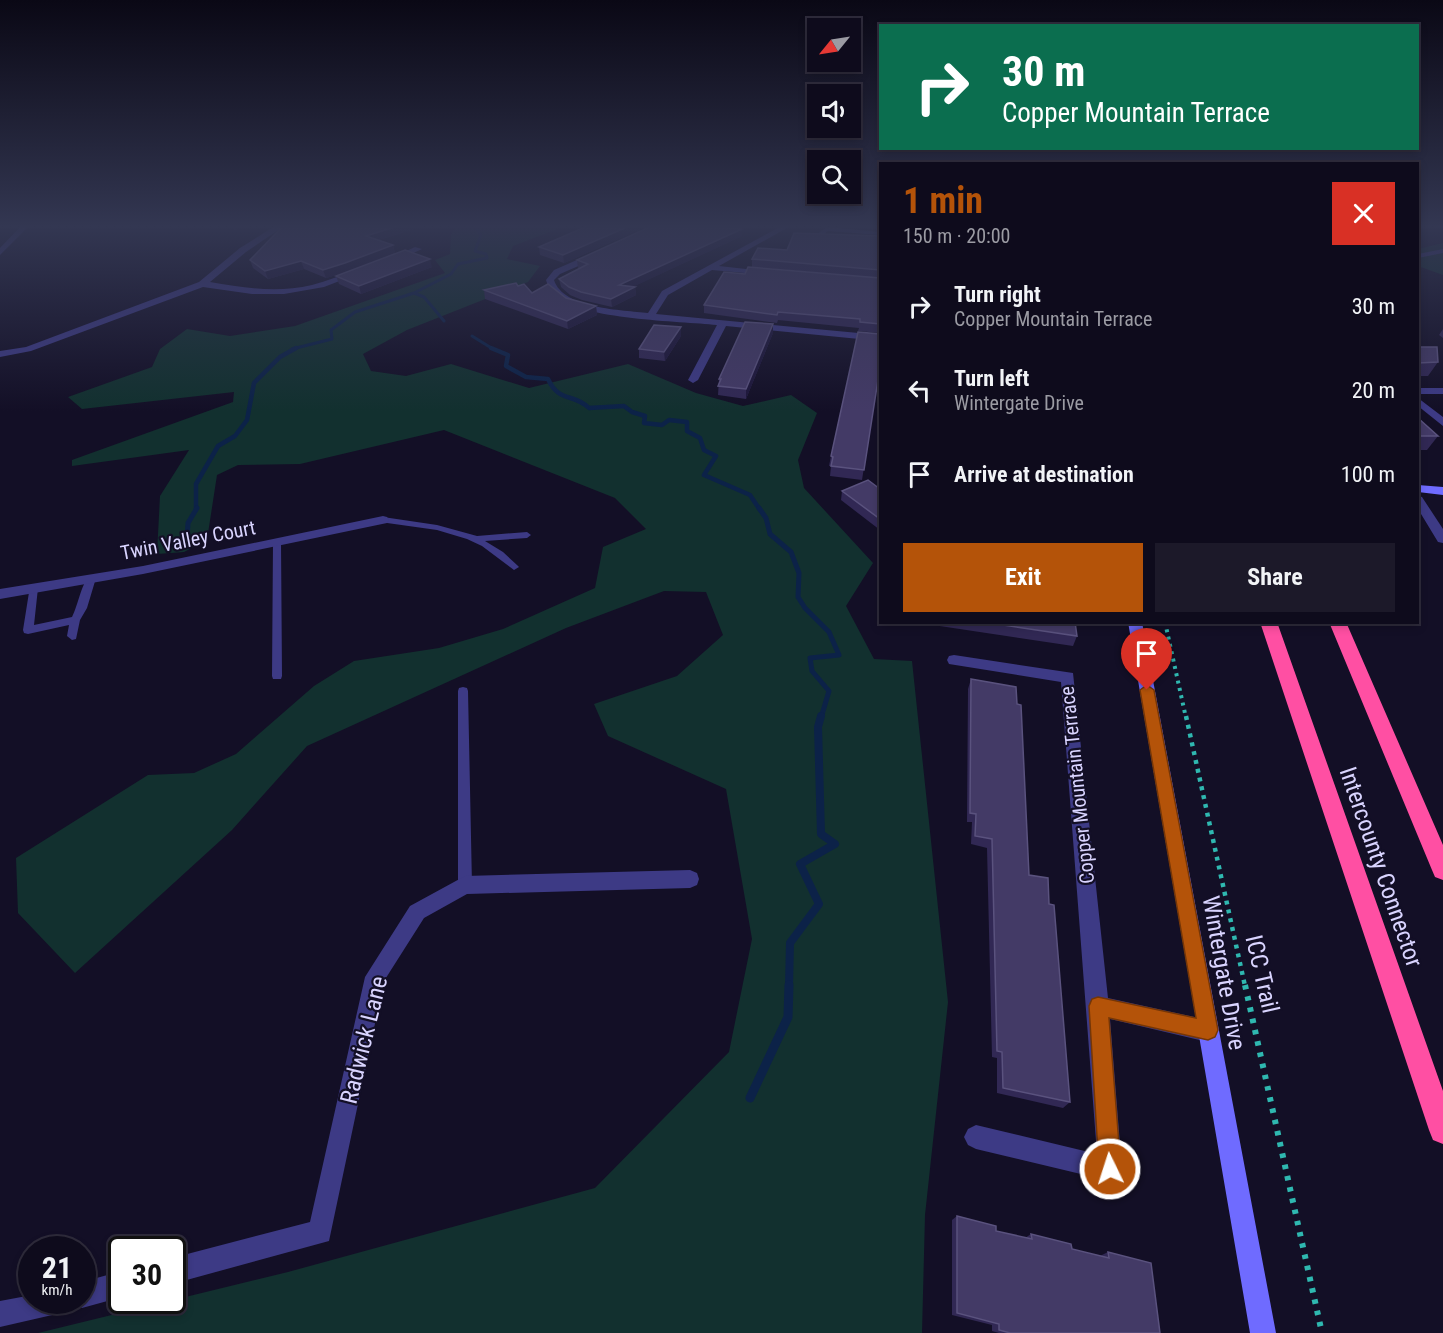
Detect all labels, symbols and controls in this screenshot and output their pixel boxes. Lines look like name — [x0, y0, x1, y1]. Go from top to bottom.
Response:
north arrow — [807, 18, 861, 72]
map controls — [807, 18, 861, 204]
text: 30 m — [1002, 47, 1085, 96]
icon: right — [903, 48, 981, 126]
button: sound — [807, 84, 861, 138]
text: Copper Mountain Terrace — [1002, 97, 1270, 129]
button: search — [807, 150, 861, 204]
text: 1 min — [903, 180, 983, 222]
button: close — [1332, 182, 1395, 245]
text: 150 m · 20:00 — [903, 224, 1010, 248]
text: Turn right — [954, 282, 1041, 307]
icon: right — [903, 290, 936, 323]
text: 30 m — [1352, 294, 1395, 319]
text: Copper Mountain Terrace — [954, 307, 1152, 331]
text: Turn left — [954, 366, 1029, 391]
icon: left — [903, 374, 936, 407]
text: 20 m — [1352, 378, 1395, 403]
text: Wintergate Drive — [954, 391, 1084, 415]
icon: arrive — [903, 458, 936, 491]
text: Arrive at destination — [954, 462, 1134, 487]
text: 100 m — [1341, 462, 1395, 487]
street label: Twin Valley Court — [118, 515, 258, 565]
button: Exit — [903, 543, 1143, 612]
button: Share — [1155, 543, 1395, 612]
pin — [1121, 628, 1172, 690]
icon: arrive — [1130, 637, 1163, 670]
street label: Copper Mountain Terrace — [1055, 685, 1099, 885]
street label: Intercounty Connector — [1334, 763, 1428, 971]
street label: Wintergate Drive — [1197, 894, 1251, 1052]
street label: ICC Trail — [1239, 932, 1285, 1016]
street label: Radwick Lane — [335, 973, 393, 1107]
position arrow — [1078, 1137, 1142, 1201]
speed limit sign: 30 — [108, 1236, 186, 1314]
text: 21 — [42, 1250, 72, 1285]
text: km/h — [42, 1281, 72, 1299]

